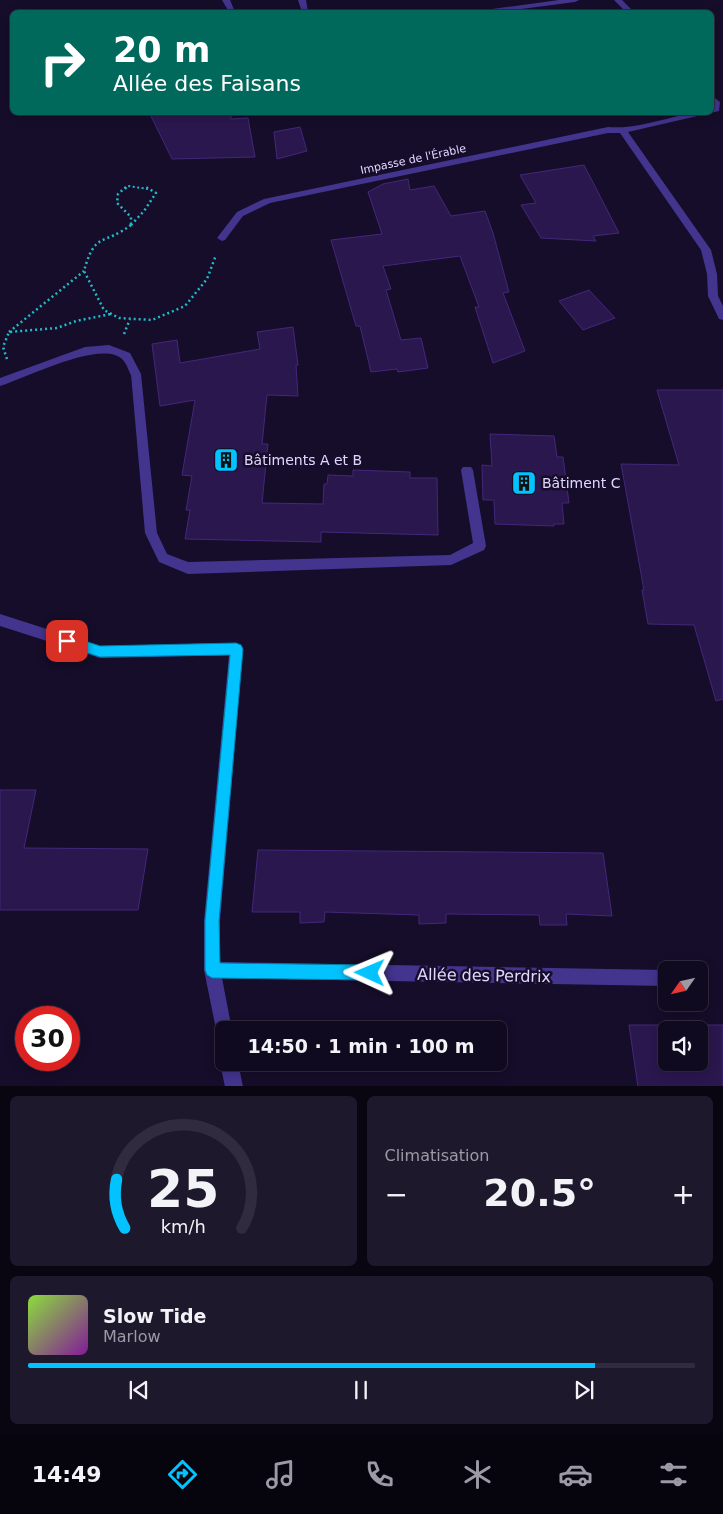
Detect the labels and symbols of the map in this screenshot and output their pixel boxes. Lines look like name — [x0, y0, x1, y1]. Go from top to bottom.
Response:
street label: Impasse de l'Érable — [359, 142, 467, 177]
building icon: Bâtiments A et B — [213, 447, 239, 473]
place label: Bâtiments A et B — [244, 452, 362, 468]
building icon: Bâtiment C — [511, 470, 537, 496]
place label: Bâtiment C — [542, 475, 621, 491]
pin — [46, 620, 88, 662]
position arrow — [343, 946, 395, 998]
north arrow — [658, 961, 708, 1011]
street label: Allée des Perdrix — [417, 965, 551, 986]
speed limit sign: 30 — [15, 1006, 80, 1071]

